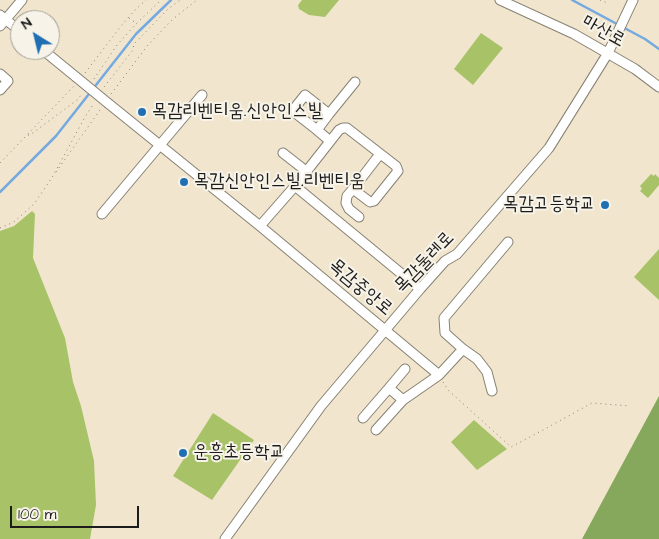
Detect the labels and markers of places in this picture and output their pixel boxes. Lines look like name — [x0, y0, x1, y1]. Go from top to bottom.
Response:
place label: 목감리벤티움.신안인스빌 — [152, 101, 323, 123]
marker: 목감리벤티움.신안인스빌 — [136, 106, 148, 118]
place label: 목감신안인스빌.리벤티움 — [194, 171, 365, 193]
marker: 목감신안인스빌.리벤티움 — [178, 176, 190, 188]
place label: 목감고등학교 — [503, 194, 595, 216]
marker: 목감고등학교 — [599, 199, 611, 211]
place label: 운흥초등학교 — [193, 442, 285, 464]
marker: 운흥초등학교 — [177, 447, 189, 459]

